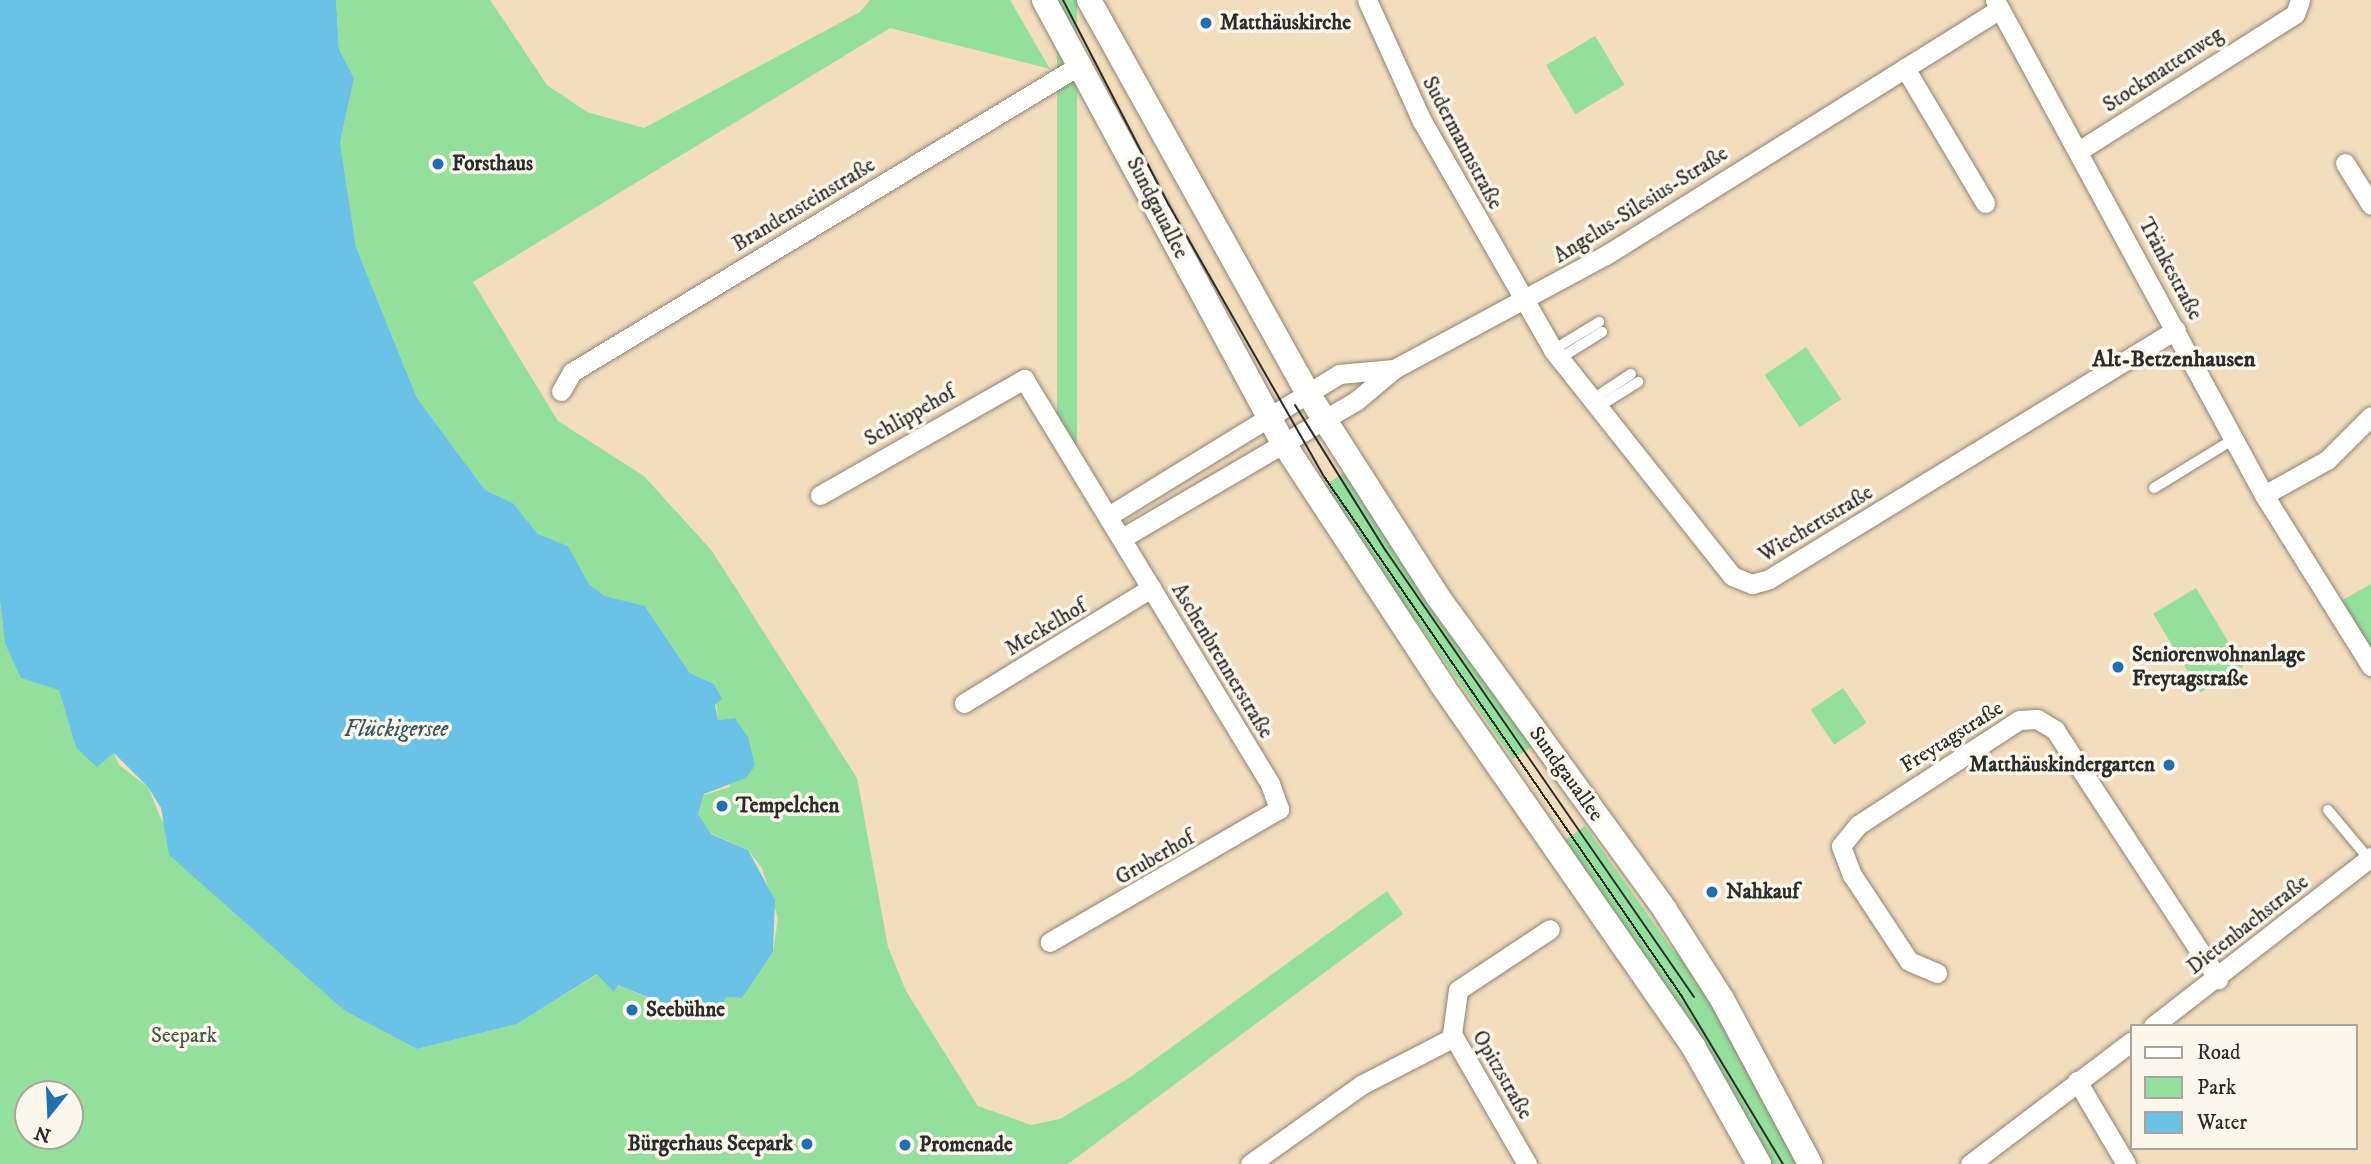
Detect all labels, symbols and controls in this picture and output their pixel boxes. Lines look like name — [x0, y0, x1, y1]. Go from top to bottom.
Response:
place label: Matthäuskirche — [1220, 10, 1351, 36]
marker: Matthäuskirche — [1198, 15, 1214, 31]
street label: Stockmattenweg — [2098, 22, 2228, 118]
street label: Sudermannstraße — [1416, 72, 1508, 214]
street label: Angelus-Silesius-Straße — [1549, 141, 1733, 269]
place label: Forsthaus — [452, 151, 533, 177]
street label: Brandensteinstraße — [728, 153, 880, 257]
street label: Sundgauallee — [1121, 153, 1193, 263]
marker: Forsthaus — [430, 156, 446, 172]
street label: Tränkestraße — [2133, 214, 2207, 324]
district label: Alt-Betzenhausen — [2092, 346, 2256, 374]
street label: Schlippehof — [860, 380, 960, 452]
street label: Wiechertstraße — [1754, 480, 1878, 568]
street label: Aschenbrennerstraße — [1166, 579, 1278, 743]
street label: Meckelhof — [1001, 594, 1091, 662]
place label: Seniorenwohnanlage Freytagstraße — [2132, 642, 2305, 692]
marker: Seniorenwohnanlage Freytagstraße — [2110, 659, 2126, 675]
street label: Freytagstraße — [1896, 696, 2008, 778]
water label: Flückigersee — [344, 716, 448, 744]
street label: Sundgauallee — [1523, 722, 1609, 826]
place label: Matthäuskindergarten — [1969, 752, 2155, 778]
marker: Matthäuskindergarten — [2161, 757, 2177, 773]
place label: Tempelchen — [736, 793, 839, 819]
marker: Tempelchen — [714, 798, 730, 814]
street label: Gruberhof — [1111, 825, 1199, 891]
street label: Dietenbachstraße — [2182, 870, 2314, 980]
place label: Nahkauf — [1726, 879, 1799, 905]
marker: Nahkauf — [1704, 884, 1720, 900]
place label: Seebühne — [646, 997, 725, 1023]
marker: Seebühne — [624, 1002, 640, 1018]
park label: Seepark — [151, 1023, 217, 1049]
legend — [2130, 1024, 2357, 1150]
street label: Opitzstraße — [1466, 1026, 1538, 1124]
text: Road — [2197, 1040, 2241, 1066]
text: Park — [2197, 1075, 2236, 1101]
north arrow — [14, 1080, 84, 1150]
text: Water — [2197, 1110, 2247, 1136]
text: N — [32, 1120, 54, 1147]
place label: Bürgerhaus Seepark — [628, 1131, 793, 1157]
place label: Promenade — [919, 1132, 1013, 1158]
marker: Bürgerhaus Seepark — [799, 1136, 815, 1152]
marker: Promenade — [897, 1137, 913, 1153]

